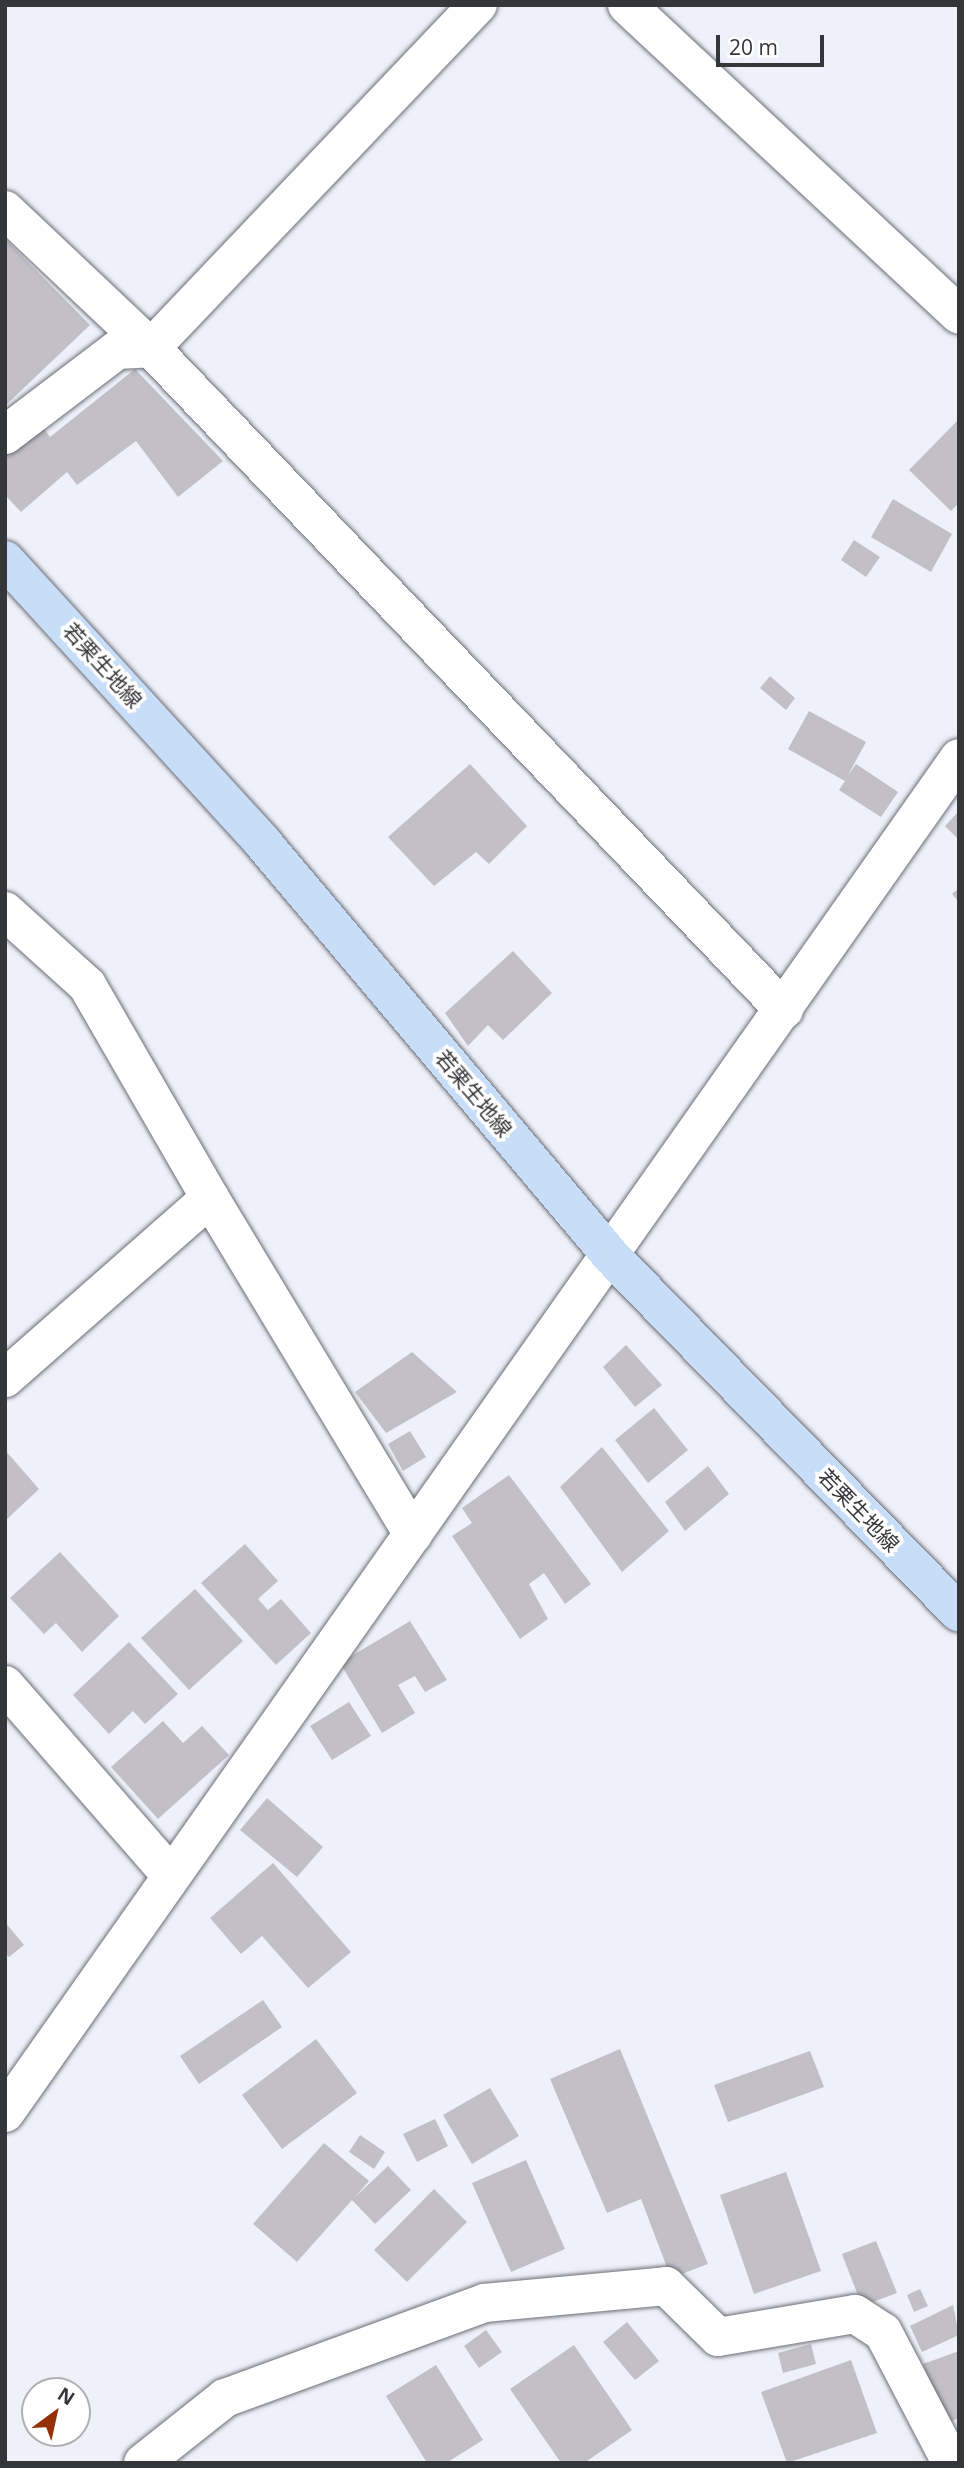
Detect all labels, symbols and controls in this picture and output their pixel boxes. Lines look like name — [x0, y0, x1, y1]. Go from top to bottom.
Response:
scale bar — [719, 21, 828, 65]
text: 20 m — [729, 33, 778, 61]
street label: 若栗生地線 — [59, 618, 147, 712]
street label: 若栗生地線 — [431, 1045, 517, 1141]
street label: 若栗生地線 — [813, 1463, 905, 1557]
north arrow — [21, 2377, 91, 2447]
text: N — [53, 2381, 80, 2411]

